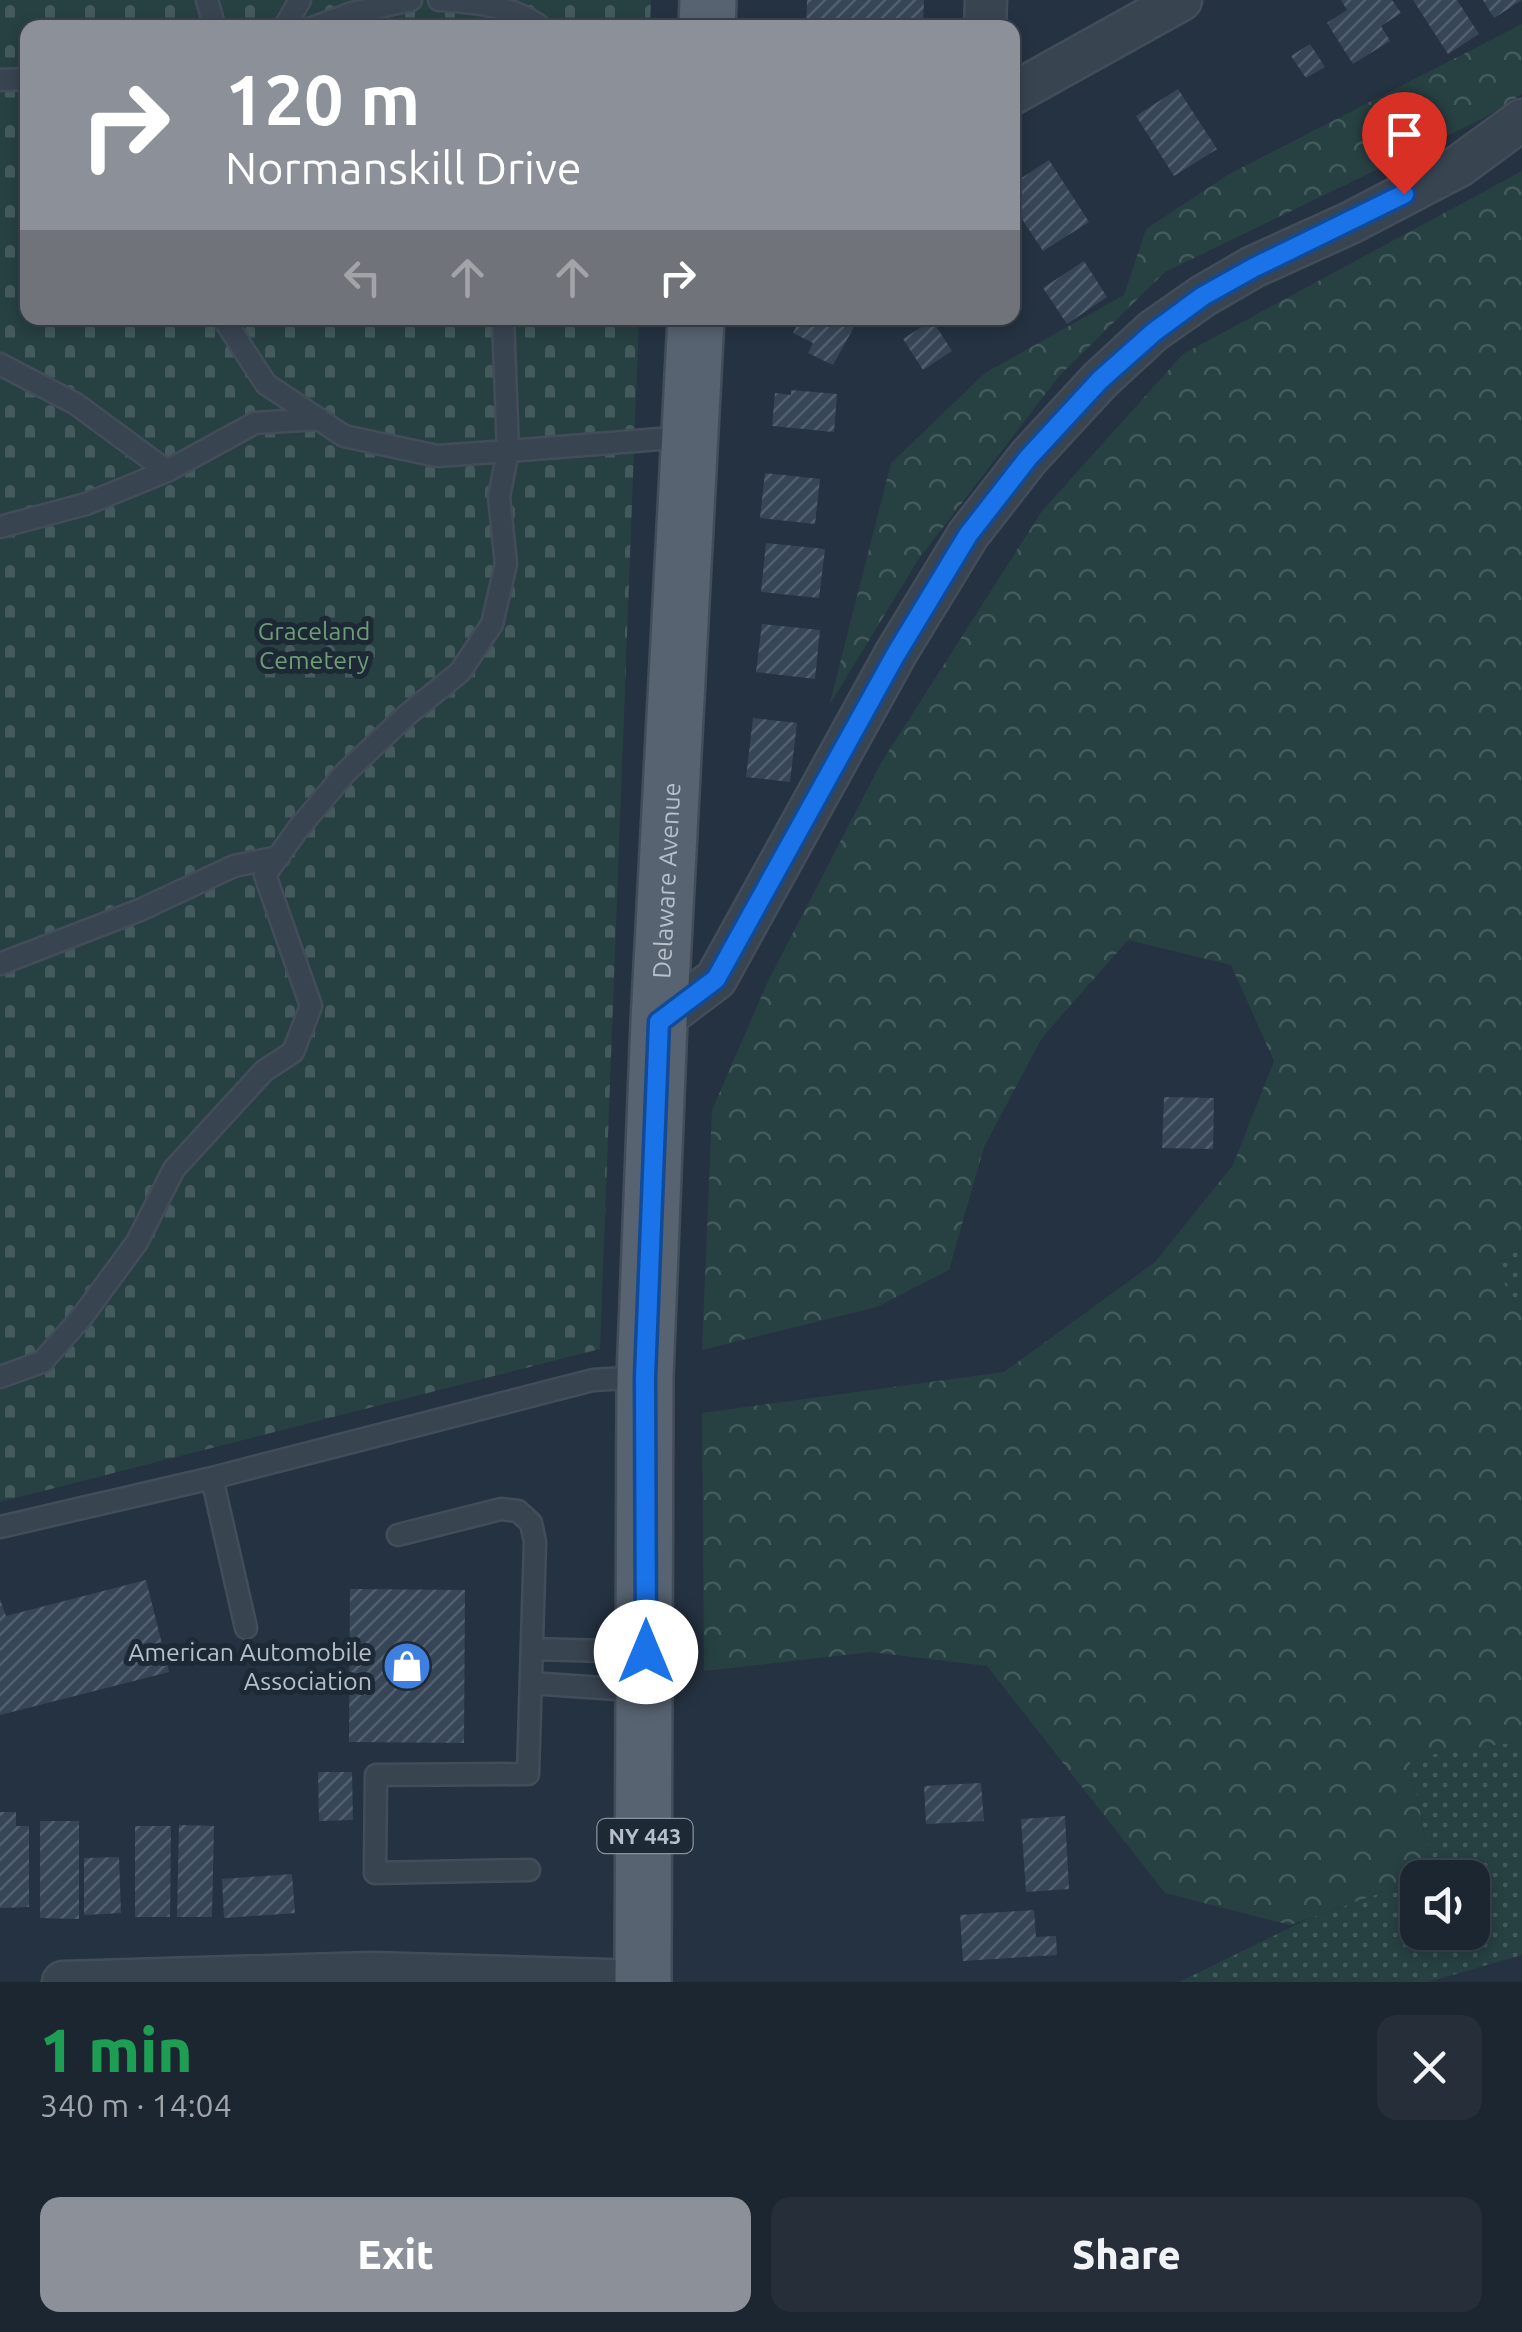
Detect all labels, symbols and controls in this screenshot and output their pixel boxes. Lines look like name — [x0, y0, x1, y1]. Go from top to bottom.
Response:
icon: right — [60, 60, 190, 190]
text: 120 m — [225, 60, 420, 138]
pin — [1362, 92, 1447, 195]
icon: arrive — [1377, 107, 1432, 162]
text: Normanskill Drive — [225, 142, 582, 193]
icon: left — [335, 250, 390, 305]
icon: ahead — [440, 250, 495, 305]
icon: ahead — [545, 250, 600, 305]
icon: right — [650, 250, 705, 305]
park label: Graceland Cemetery — [258, 617, 370, 674]
street label: Delaware Avenue — [647, 782, 686, 979]
position arrow — [594, 1600, 698, 1704]
place label: American Automobile Association — [128, 1638, 372, 1695]
shop icon: American Automobile Association — [381, 1640, 433, 1692]
road number: NY 443 — [598, 1819, 692, 1853]
map controls — [1400, 1860, 1490, 1950]
button: sound — [1400, 1860, 1490, 1950]
button: close — [1377, 2015, 1482, 2120]
text: 1 min — [40, 2016, 193, 2083]
text: 340 m · 14:04 — [40, 2087, 232, 2123]
button: Exit — [40, 2197, 751, 2312]
button: Share — [771, 2197, 1482, 2312]

